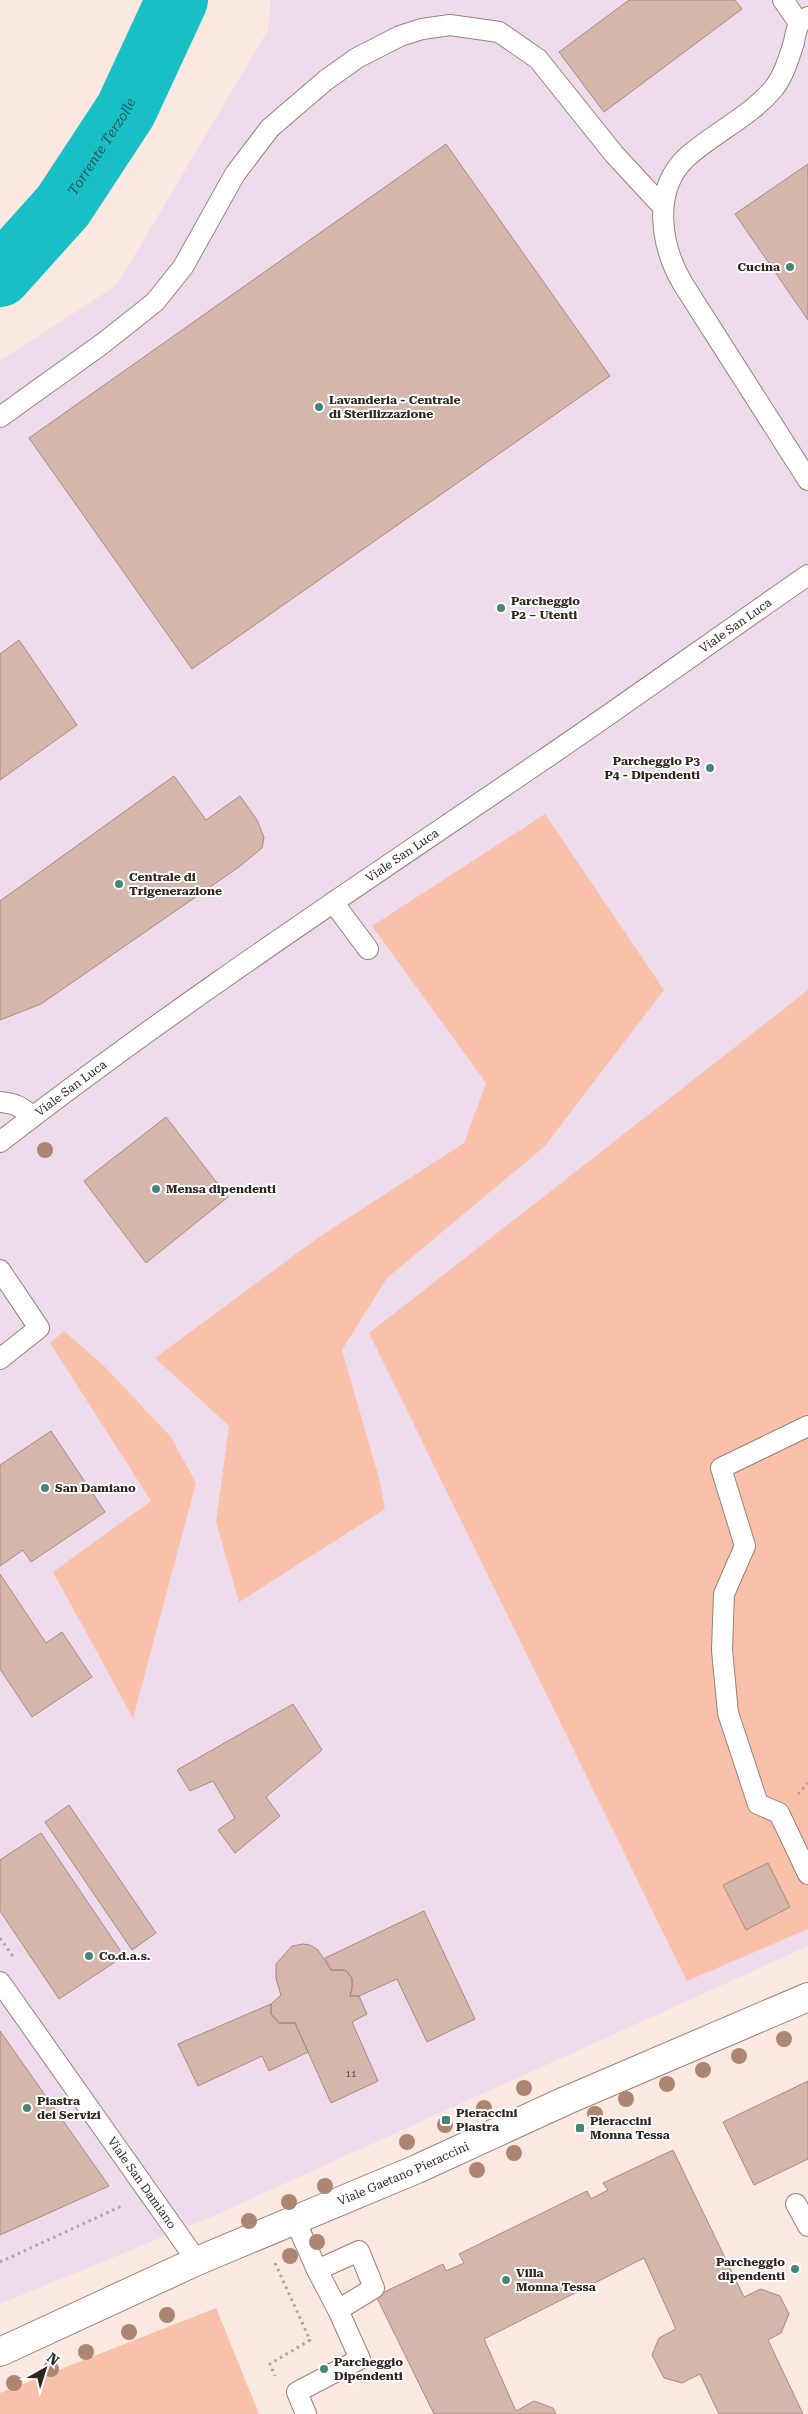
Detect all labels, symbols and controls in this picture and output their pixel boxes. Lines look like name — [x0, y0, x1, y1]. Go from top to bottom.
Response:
water label: Torrente Terzolle — [64, 96, 138, 198]
place label: Cucina — [738, 260, 780, 274]
marker: Cucina — [784, 261, 796, 273]
place label: Lavanderia - Centrale di Sterilizzazione — [329, 393, 461, 421]
marker: Lavanderia - Centrale di Sterilizzazione — [313, 401, 325, 413]
place label: Parcheggio P2 – Utenti — [511, 594, 580, 622]
street label: Viale San Luca — [697, 595, 775, 656]
marker: Parcheggio P2 – Utenti — [495, 602, 507, 614]
place label: Parcheggio P3 P4 - Dipendenti — [605, 754, 700, 782]
marker: Parcheggio P3 P4 - Dipendenti — [704, 762, 716, 774]
street label: Viale San Luca — [363, 825, 442, 885]
place label: Centrale di Trigenerazione — [129, 870, 222, 898]
marker: Centrale di Trigenerazione — [113, 878, 125, 890]
street label: Viale San Luca — [33, 1057, 110, 1119]
place label: Mensa dipendenti — [166, 1182, 276, 1196]
marker: Mensa dipendenti — [150, 1183, 162, 1195]
place label: San Damiano — [55, 1481, 136, 1495]
marker: San Damiano — [39, 1482, 51, 1494]
place label: Co.d.a.s. — [99, 1949, 151, 1963]
marker: Co.d.a.s. — [83, 1950, 95, 1962]
house number: 11 — [345, 2068, 357, 2079]
place label: Piastra dei Servizi — [37, 2094, 101, 2122]
marker: Piastra dei Servizi — [21, 2102, 33, 2114]
place label: Pieraccini Piastra — [456, 2106, 518, 2134]
marker: Pieraccini Piastra — [440, 2114, 452, 2126]
place label: Pieraccini Monna Tessa — [590, 2114, 670, 2142]
marker: Pieraccini Monna Tessa — [574, 2122, 586, 2134]
street label: Viale San Damiano — [105, 2134, 179, 2232]
street label: Viale Gaetano Pieraccini — [335, 2139, 471, 2208]
place label: Parcheggio dipendenti — [716, 2255, 785, 2283]
marker: Parcheggio dipendenti — [789, 2263, 801, 2275]
place label: Villa Monna Tessa — [516, 2266, 596, 2294]
marker: Villa Monna Tessa — [500, 2274, 512, 2286]
north arrow — [20, 2344, 70, 2394]
text: N — [44, 2349, 63, 2369]
place label: Parcheggio Dipendenti — [334, 2355, 403, 2383]
marker: Parcheggio Dipendenti — [318, 2363, 330, 2375]

